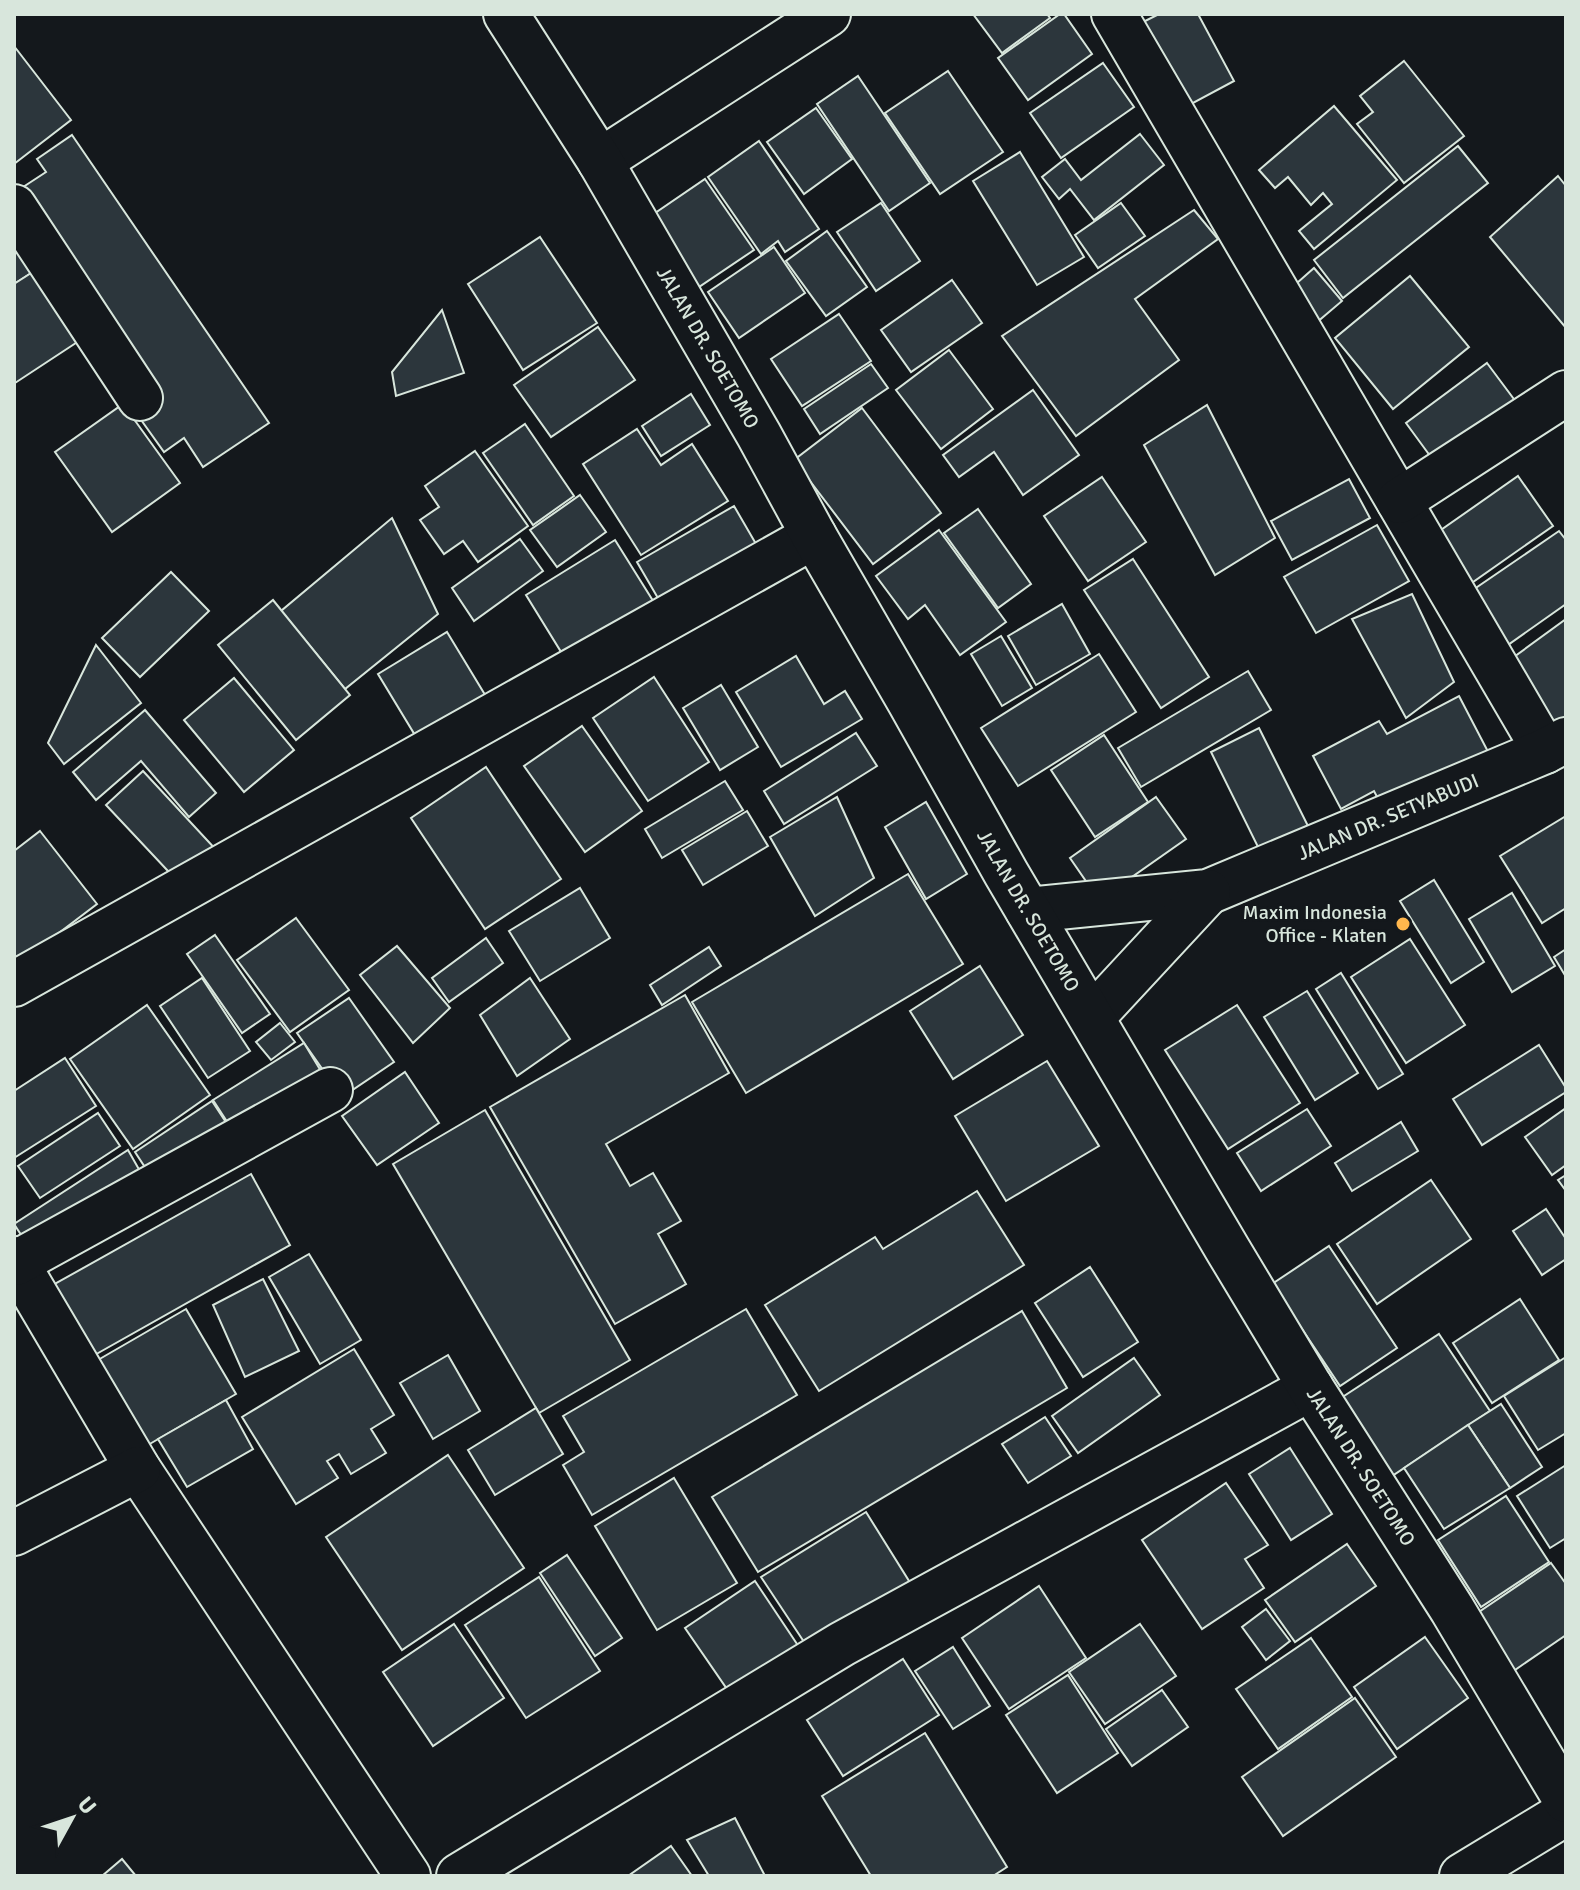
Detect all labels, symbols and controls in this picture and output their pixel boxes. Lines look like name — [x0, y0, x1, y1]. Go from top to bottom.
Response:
street label: JALAN DR. SOETOMO — [651, 262, 765, 433]
street label: JALAN DR. SETYABUDI — [1294, 768, 1482, 866]
street label: JALAN DR. SOETOMO — [971, 825, 1085, 996]
place label: Maxim Indonesia Office - Klaten — [1243, 900, 1387, 948]
marker: Maxim Indonesia Office - Klaten — [1394, 915, 1412, 933]
street label: JALAN DR. SOETOMO — [1301, 1383, 1421, 1551]
north arrow — [32, 1778, 112, 1858]
text: U — [72, 1791, 102, 1820]

